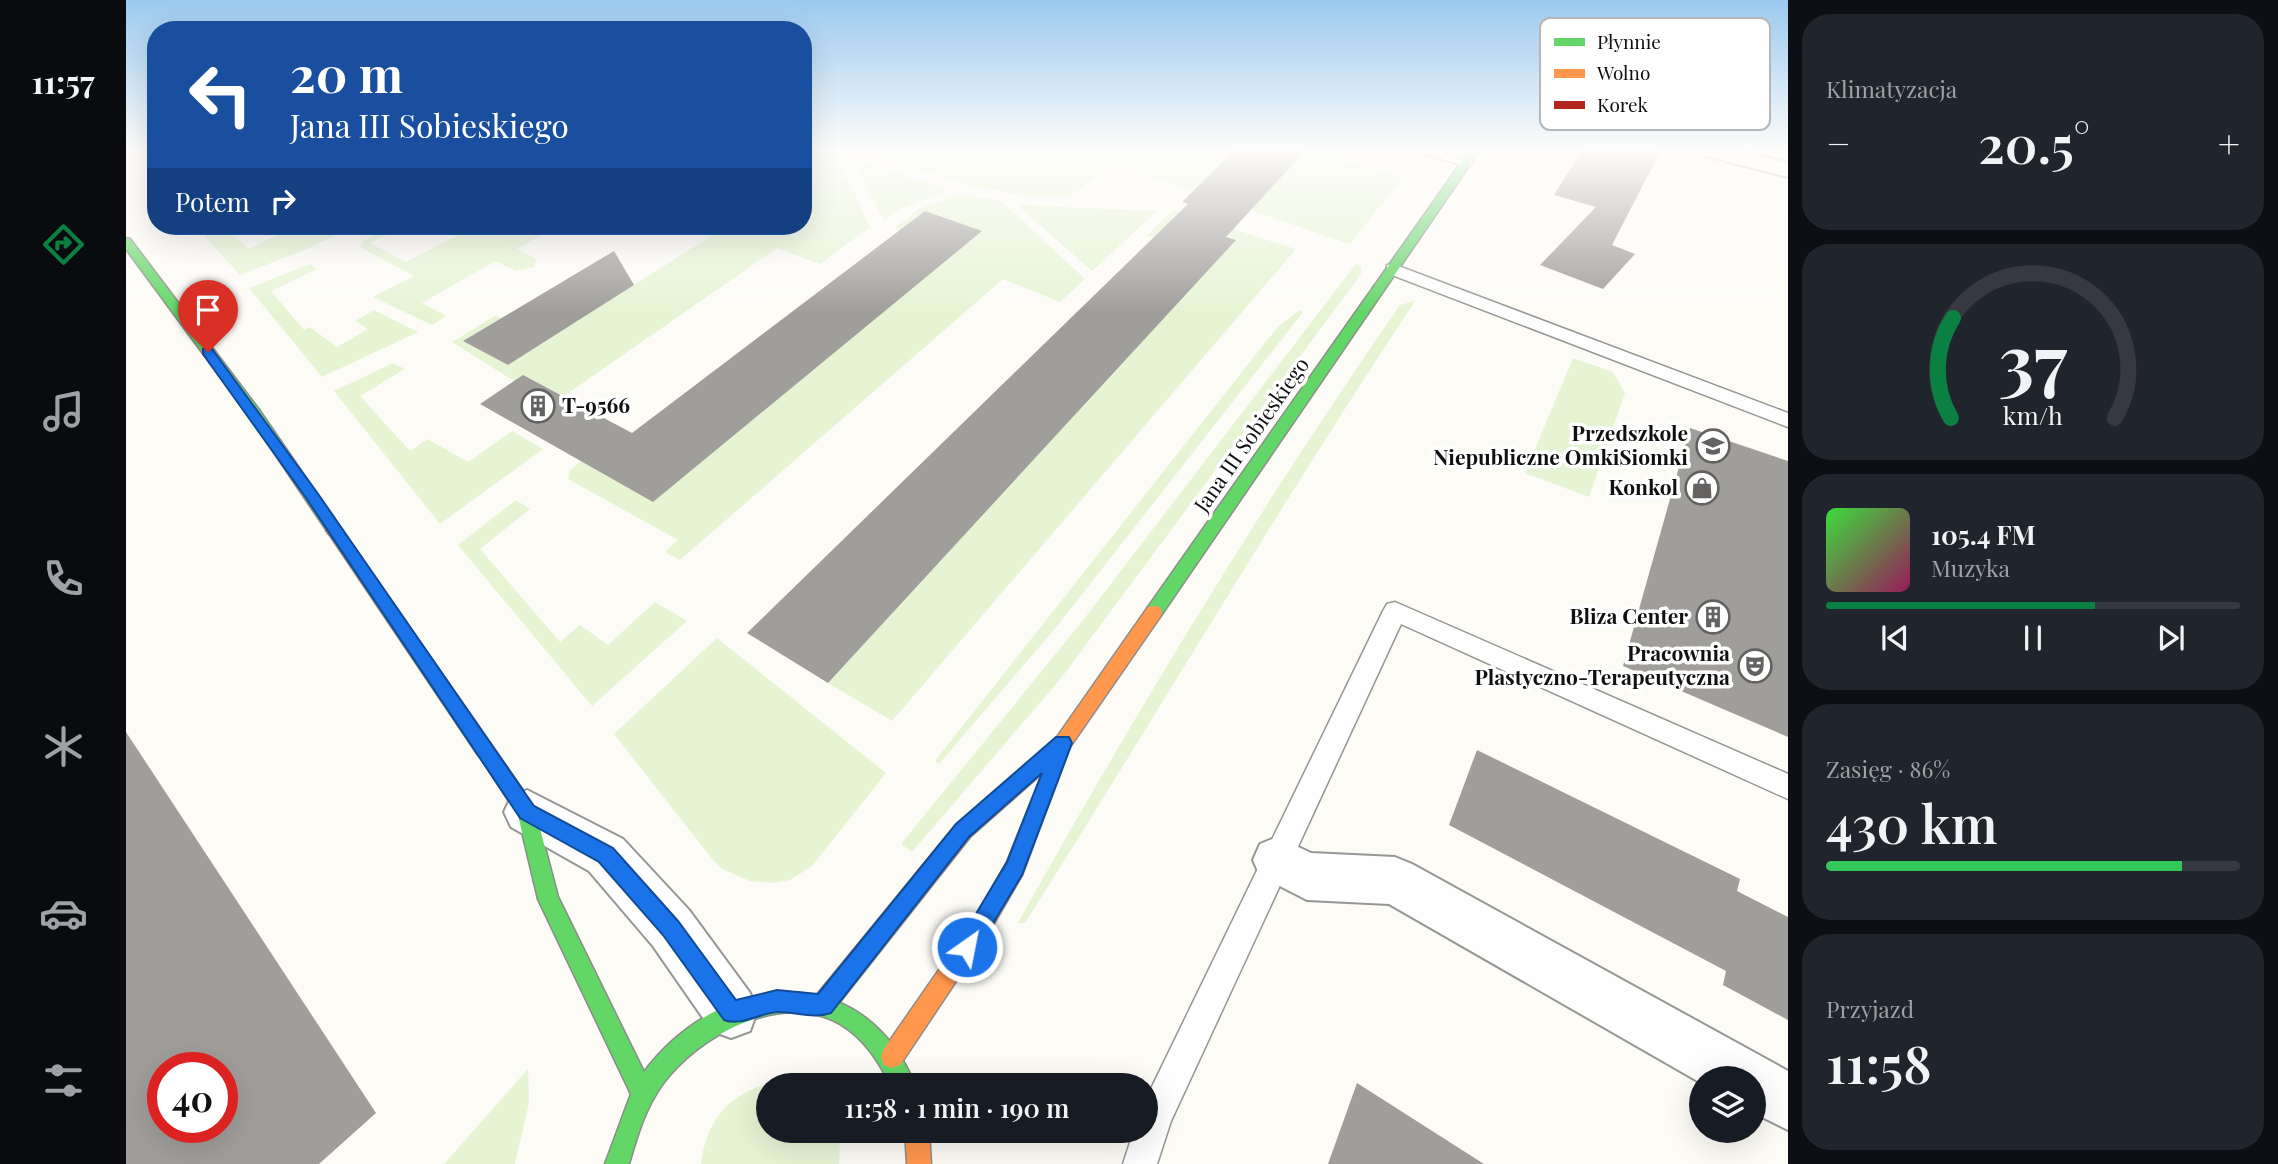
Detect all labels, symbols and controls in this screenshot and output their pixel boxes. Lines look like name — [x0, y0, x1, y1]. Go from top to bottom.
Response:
legend — [1540, 18, 1770, 130]
text: Płynnie — [1597, 28, 1661, 54]
text: 20 m — [290, 40, 403, 105]
icon: left — [175, 49, 266, 140]
text: 11:57 — [31, 59, 95, 102]
text: Wolno — [1596, 59, 1650, 85]
text: Klimatyzacja — [1826, 73, 1957, 104]
text: Korek — [1597, 91, 1649, 117]
text: Jana III Sobieskiego — [290, 103, 569, 146]
text: 20.5° — [1978, 108, 2090, 177]
text: − — [1826, 117, 1851, 168]
text: + — [2218, 117, 2240, 168]
icon: right — [264, 182, 302, 220]
text: Potem — [175, 184, 250, 219]
icon: directions — [39, 220, 88, 269]
pin — [178, 280, 238, 352]
icon: arrive — [189, 291, 227, 329]
text: 37 — [1999, 309, 2068, 406]
street label: Jana III Sobieskiego — [1186, 351, 1314, 518]
icon: music — [39, 387, 88, 436]
building icon: T-9566 — [519, 387, 557, 425]
place label: T-9566 — [562, 390, 630, 418]
text: km/h — [2003, 398, 2063, 431]
place label: Przedszkole Niepubliczne OmkiSiomki — [1433, 418, 1688, 470]
school or university icon: Przedszkole Niepubliczne OmkiSiomki — [1694, 427, 1732, 465]
shop icon: Konkol — [1683, 469, 1721, 507]
place label: Konkol — [1609, 472, 1678, 500]
text: 105.4 FM — [1931, 517, 2036, 552]
text: Muzyka — [1931, 552, 2010, 583]
icon: phone — [39, 554, 88, 603]
building icon: Bliza Center — [1694, 598, 1732, 636]
place label: Bliza Center — [1570, 601, 1688, 629]
icon: previous — [1876, 619, 1914, 657]
icon: pause — [2014, 619, 2052, 657]
icon: next — [2152, 619, 2190, 657]
place label: Pracownia Plastyczno-Terapeutyczna — [1474, 638, 1730, 690]
theatre icon: Pracownia Plastyczno-Terapeutyczna — [1736, 647, 1774, 685]
icon: climate — [39, 722, 88, 771]
text: Zasięg · 86% — [1826, 753, 1950, 784]
text: 430 km — [1826, 788, 1997, 857]
icon: car — [39, 889, 88, 938]
position arrow — [930, 910, 1004, 984]
text: Przyjazd — [1826, 993, 1914, 1024]
text: 11:58 — [1826, 1028, 1932, 1097]
speed limit sign: 40 — [147, 1052, 238, 1143]
icon: filters — [39, 1056, 88, 1105]
map controls — [1689, 1066, 1766, 1143]
button: layers — [1689, 1066, 1766, 1143]
text: 11:58 · 1 min · 190 m — [844, 1090, 1070, 1125]

